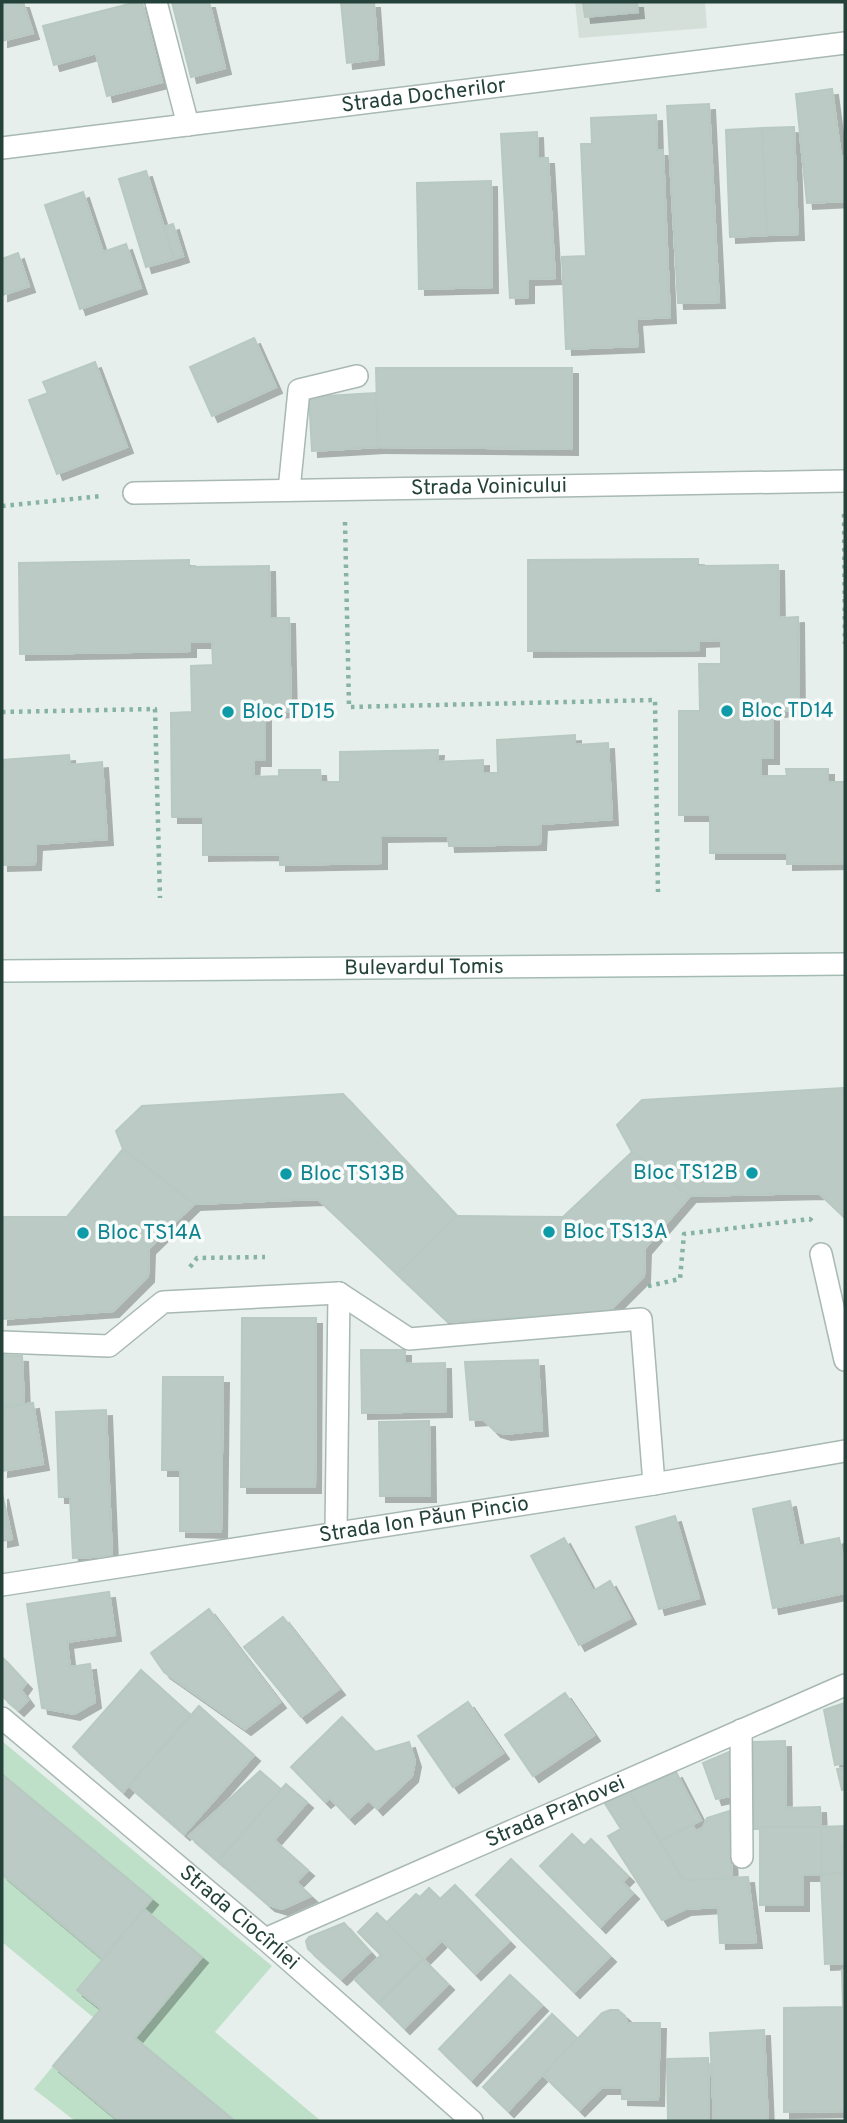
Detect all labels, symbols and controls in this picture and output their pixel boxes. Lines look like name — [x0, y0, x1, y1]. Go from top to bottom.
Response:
street label: Strada Docherilor — [340, 72, 508, 119]
street label: Strada Voinicului — [411, 472, 567, 502]
place label: Bloc TD14 — [741, 698, 834, 725]
place label: Bloc TD15 — [242, 699, 335, 726]
marker: Bloc TD14 — [719, 703, 735, 719]
marker: Bloc TD15 — [220, 704, 236, 720]
street label: Bulevardul Tomis — [344, 953, 504, 982]
place label: Bloc TS12B — [633, 1160, 738, 1187]
place label: Bloc TS13B — [300, 1161, 405, 1188]
marker: Bloc TS12B — [744, 1165, 760, 1181]
marker: Bloc TS13B — [278, 1166, 294, 1182]
place label: Bloc TS13A — [563, 1219, 668, 1246]
place label: Bloc TS14A — [97, 1220, 202, 1247]
marker: Bloc TS13A — [541, 1224, 557, 1240]
marker: Bloc TS14A — [75, 1225, 91, 1241]
street label: Strada Ion Păun Pincio — [317, 1490, 531, 1549]
street label: Strada Prahovei — [481, 1769, 629, 1854]
street label: Strada Ciocîrliei — [174, 1859, 305, 1976]

